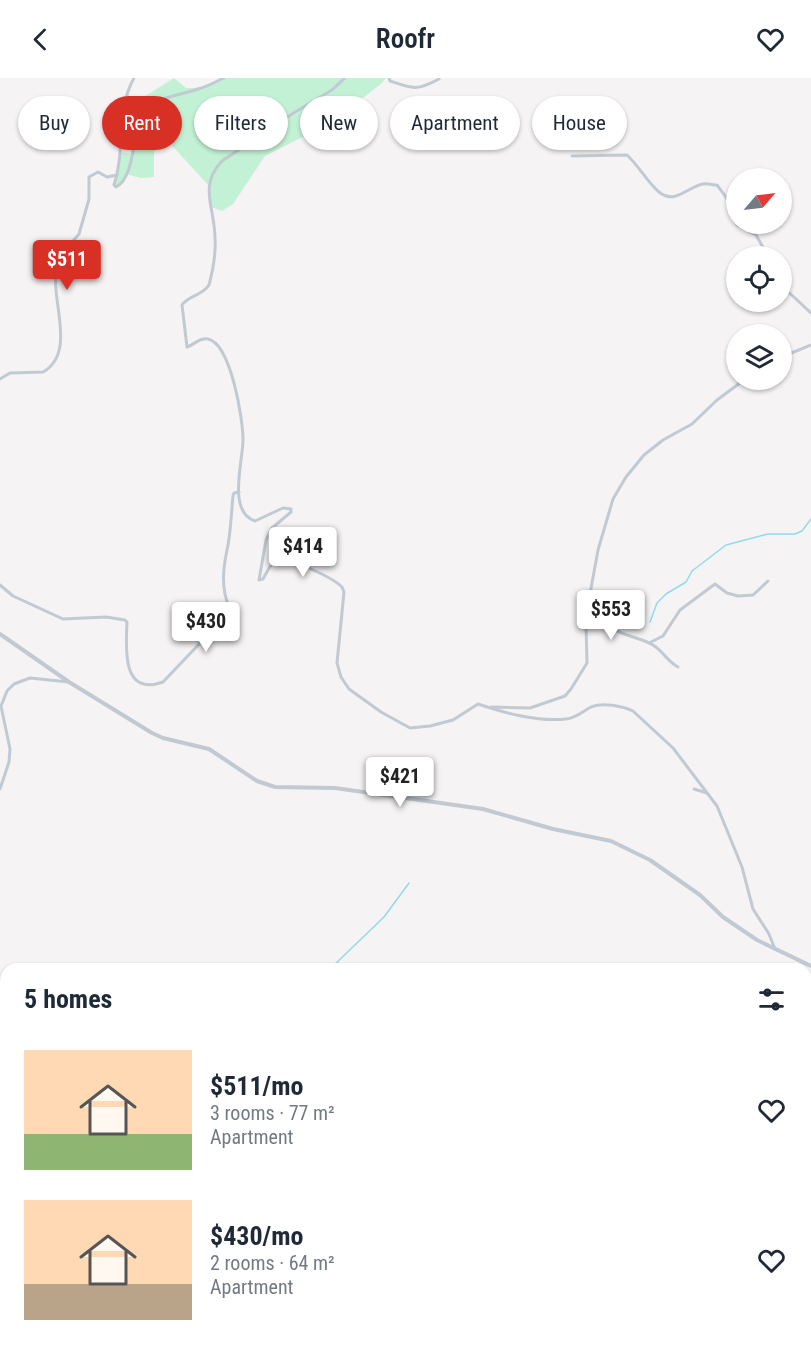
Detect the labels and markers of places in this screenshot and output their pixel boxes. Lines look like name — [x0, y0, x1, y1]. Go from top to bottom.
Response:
pin: $511 — [31, 240, 103, 291]
pin: $414 — [267, 527, 339, 578]
pin: $553 — [575, 590, 647, 641]
pin: $430 — [170, 602, 242, 653]
pin: $421 — [364, 757, 436, 808]

